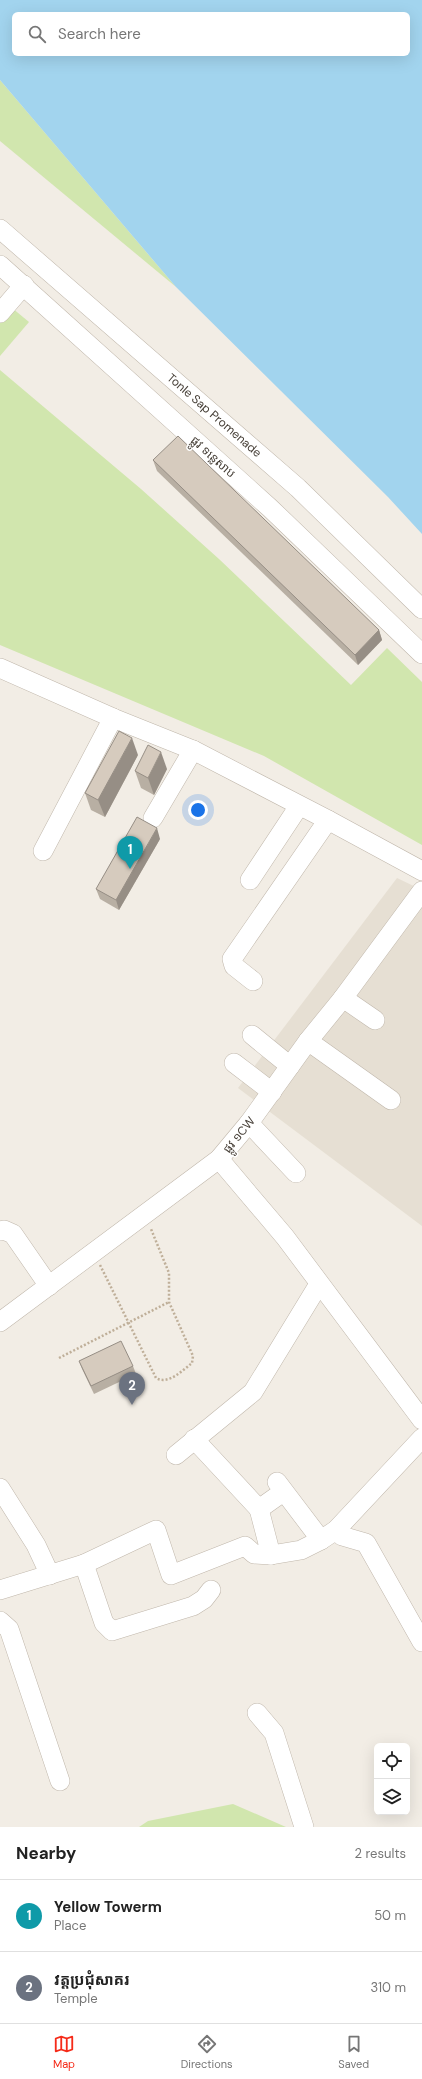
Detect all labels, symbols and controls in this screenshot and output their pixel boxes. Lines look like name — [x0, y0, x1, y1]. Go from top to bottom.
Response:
search box — [12, 12, 410, 56]
icon: search — [26, 23, 48, 45]
text: Search here — [58, 24, 141, 44]
street label: Tonle Sap Promenade — [164, 370, 265, 461]
street label: ផ្លូវ ទន្លេសាប — [185, 433, 239, 483]
your location — [188, 800, 208, 820]
pin: 1 — [117, 836, 143, 869]
street label: ផ្លូវ ១CW — [219, 1113, 261, 1158]
pin: 2 — [119, 1372, 145, 1405]
map controls — [374, 1743, 410, 1815]
button: locate — [374, 1743, 410, 1779]
button: layers — [374, 1779, 410, 1815]
text: Nearby — [16, 1842, 76, 1864]
text: 2 results — [355, 1845, 406, 1862]
text: Yellow Towerm — [54, 1897, 162, 1917]
text: 1 — [27, 1907, 31, 1924]
text: 50 m — [374, 1907, 406, 1924]
text: Place — [54, 1917, 86, 1934]
text: វត្តប្រជុំសាគរ — [54, 1970, 129, 1990]
text: 2 — [25, 1979, 33, 1996]
text: 310 m — [371, 1979, 406, 1996]
text: Temple — [54, 1990, 98, 2007]
tab: Map — [53, 2033, 75, 2071]
tab: Directions — [181, 2033, 233, 2071]
tab: Saved — [338, 2033, 369, 2071]

